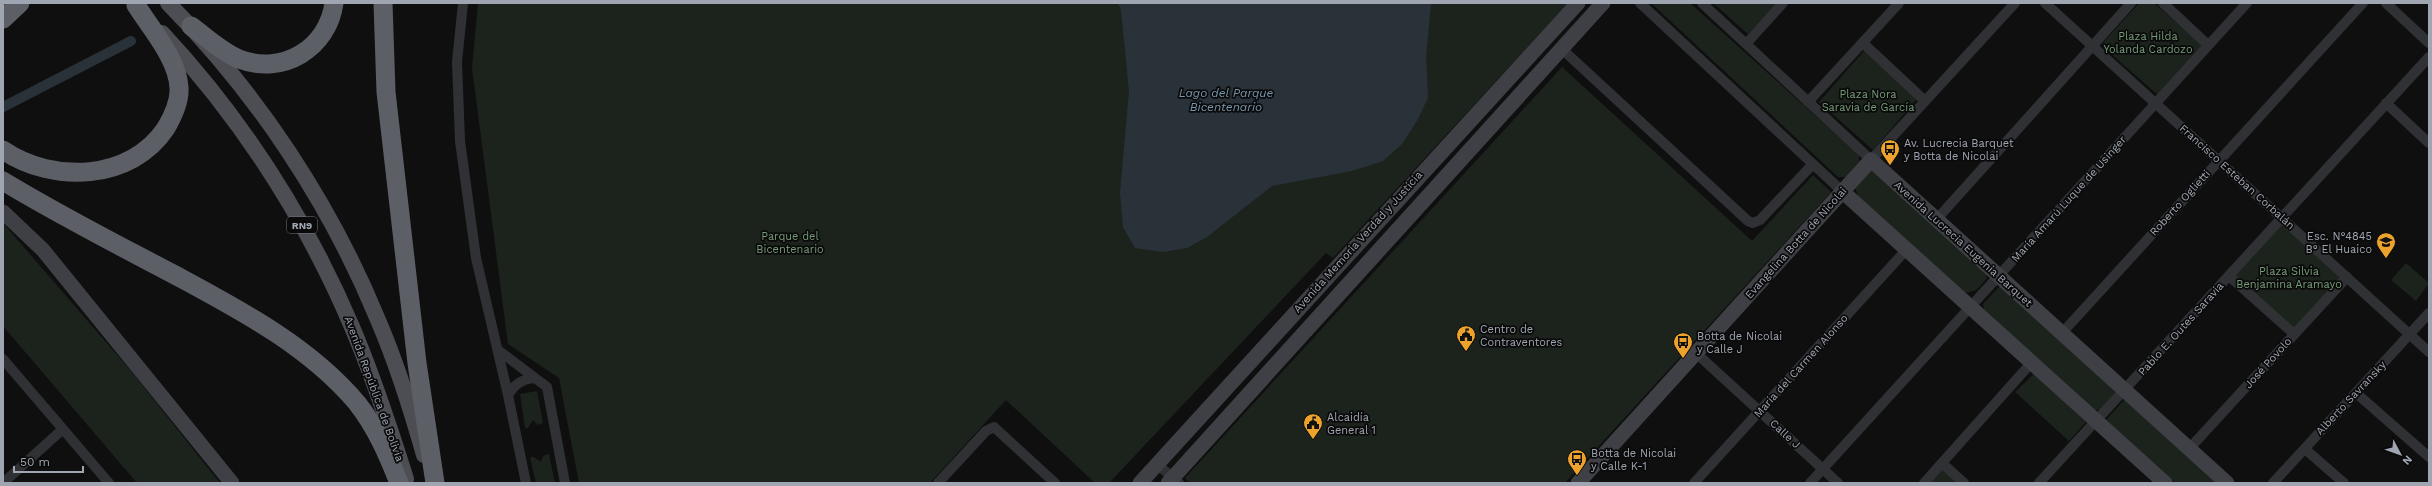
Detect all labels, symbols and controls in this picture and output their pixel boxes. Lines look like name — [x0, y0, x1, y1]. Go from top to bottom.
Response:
park label: Plaza Hilda Yolanda Cardozo — [2103, 30, 2193, 56]
water label: Lago del Parque Bicentenario — [1179, 86, 1273, 114]
park label: Plaza Nora Saravia de García — [1822, 88, 1914, 114]
street label: Francisco Esteban Corbalán — [2177, 122, 2297, 232]
street label: María Amarú Luque de Usinger — [2009, 133, 2129, 265]
place label: Av. Lucrecia Barquet y Botta de Nicolai — [1904, 137, 2014, 163]
bus stop icon: Av. Lucrecia Barquet y Botta de Nicolai — [1879, 138, 1901, 166]
street label: Roberto Oglietti — [2147, 167, 2213, 239]
street label: Avenida Memoria Verdad y Justicia — [1291, 169, 1425, 315]
street label: Avenida Lucrecia Eugenia Barquet — [1891, 178, 2035, 310]
street label: Evangelina Botta de Nicolai — [1742, 185, 1850, 301]
road number: RN9 — [287, 217, 317, 233]
park label: Parque del Bicentenario — [756, 230, 824, 256]
place label: Esc. N°4845 B° El Huaico — [2306, 230, 2372, 256]
school or university icon: Esc. N°4845 B° El Huaico — [2375, 231, 2397, 259]
park label: Plaza Silvia Benjamina Aramayo — [2236, 265, 2342, 291]
street label: Pablo E. Outes Saravia — [2136, 280, 2226, 378]
street label: María del Carmen Alonso — [1751, 312, 1851, 420]
street label: Avenida República de Bolivia — [342, 315, 406, 463]
place label: Centro de Contraventores — [1480, 323, 1563, 349]
public building icon: Centro de Contraventores — [1455, 324, 1477, 352]
place label: Botta de Nicolai y Calle J — [1697, 330, 1782, 356]
bus stop icon: Botta de Nicolai y Calle J — [1672, 331, 1694, 359]
street label: José Povolo — [2242, 335, 2294, 391]
street label: Alberto Savransky — [2313, 358, 2389, 438]
place label: Alcaidía General 1 — [1327, 411, 1376, 437]
public building icon: Alcaidía General 1 — [1302, 412, 1324, 440]
street label: Calle J — [1767, 417, 1803, 451]
north arrow — [2380, 434, 2420, 474]
place label: Botta de Nicolai y Calle K-1 — [1591, 447, 1676, 473]
scale bar — [14, 448, 83, 474]
bus stop icon: Botta de Nicolai y Calle K-1 — [1566, 448, 1588, 476]
text: N — [2400, 453, 2415, 468]
text: 50 m — [20, 455, 50, 469]

